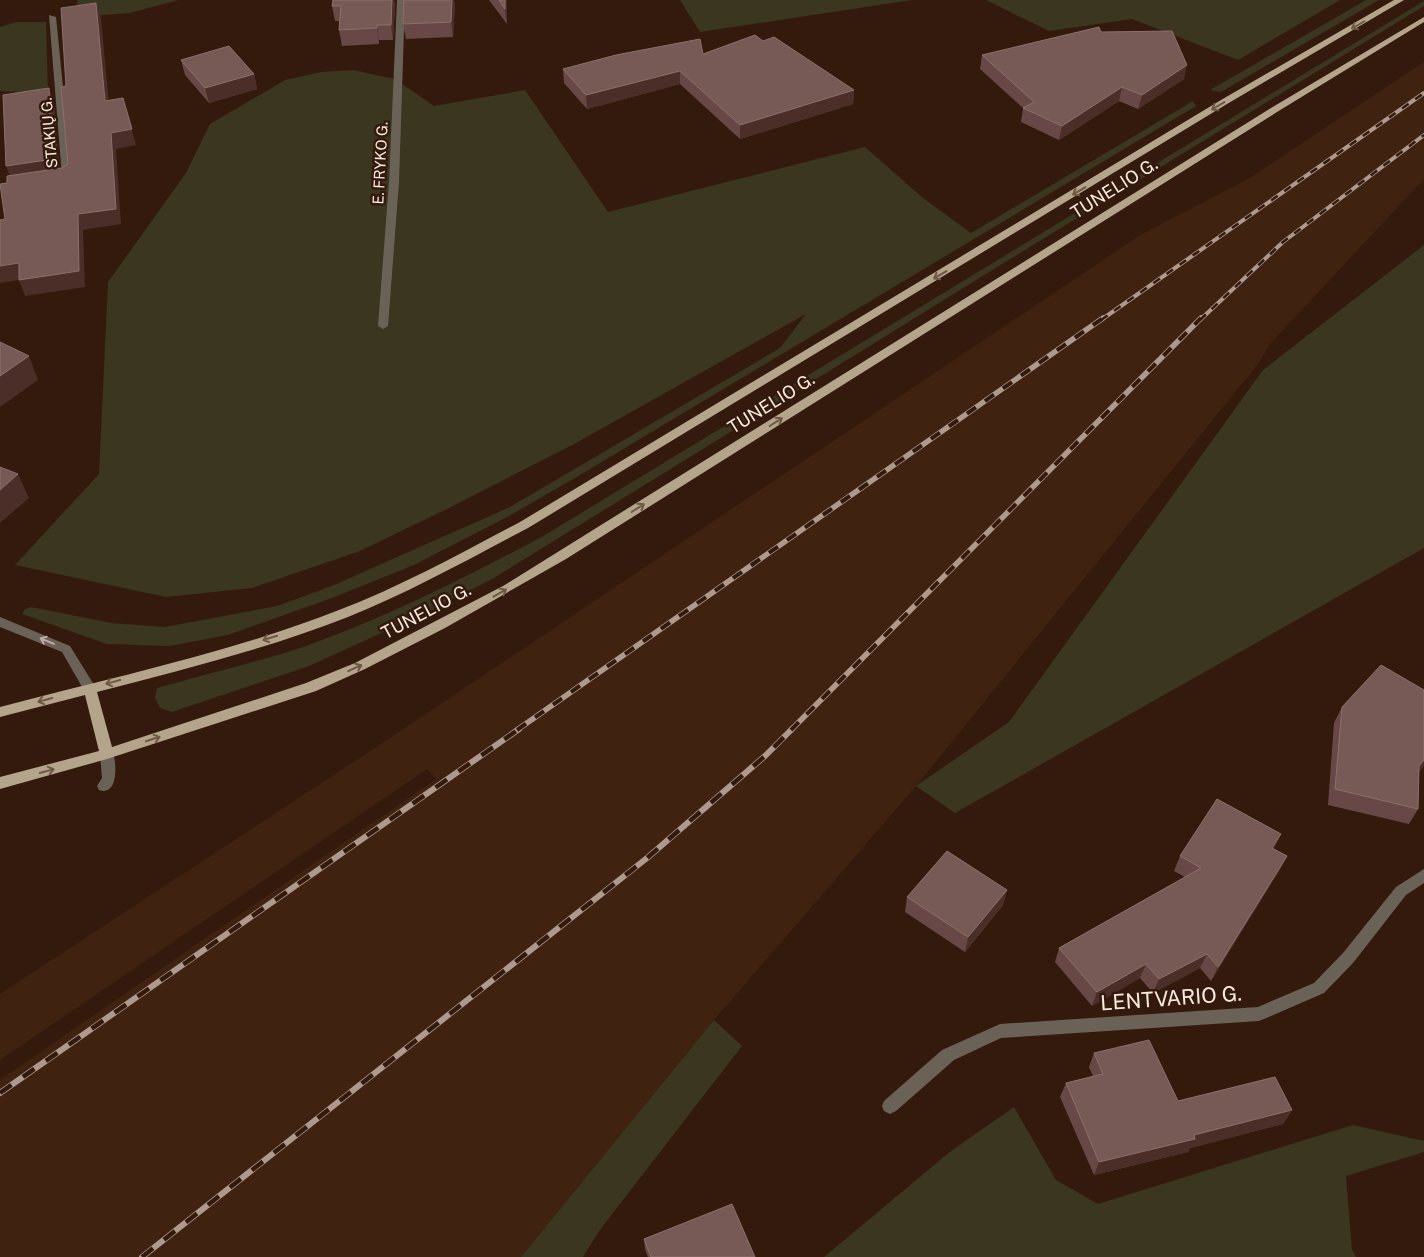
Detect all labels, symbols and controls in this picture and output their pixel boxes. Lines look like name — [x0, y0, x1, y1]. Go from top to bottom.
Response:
one-way arrow — [1352, 20, 1366, 30]
street label: STAKIŲ G. — [37, 97, 61, 169]
one-way arrow — [1211, 102, 1225, 112]
street label: E. FRYKO G. — [369, 121, 391, 205]
street label: TUNELIO G. — [1067, 153, 1161, 223]
one-way arrow — [1072, 186, 1086, 196]
one-way arrow — [933, 270, 947, 280]
street label: TUNELIO G. — [724, 368, 818, 438]
one-way arrow — [768, 416, 782, 426]
one-way arrow — [631, 503, 645, 513]
street label: TUNELIO G. — [378, 579, 474, 643]
one-way arrow — [492, 588, 507, 598]
one-way arrow — [262, 634, 278, 643]
one-way arrow — [40, 636, 55, 645]
one-way arrow — [347, 662, 362, 672]
one-way arrow — [106, 678, 122, 687]
one-way arrow — [38, 696, 54, 706]
one-way arrow — [145, 734, 161, 743]
one-way arrow — [39, 765, 55, 775]
street label: LENTVARIO G. — [1099, 981, 1243, 1015]

